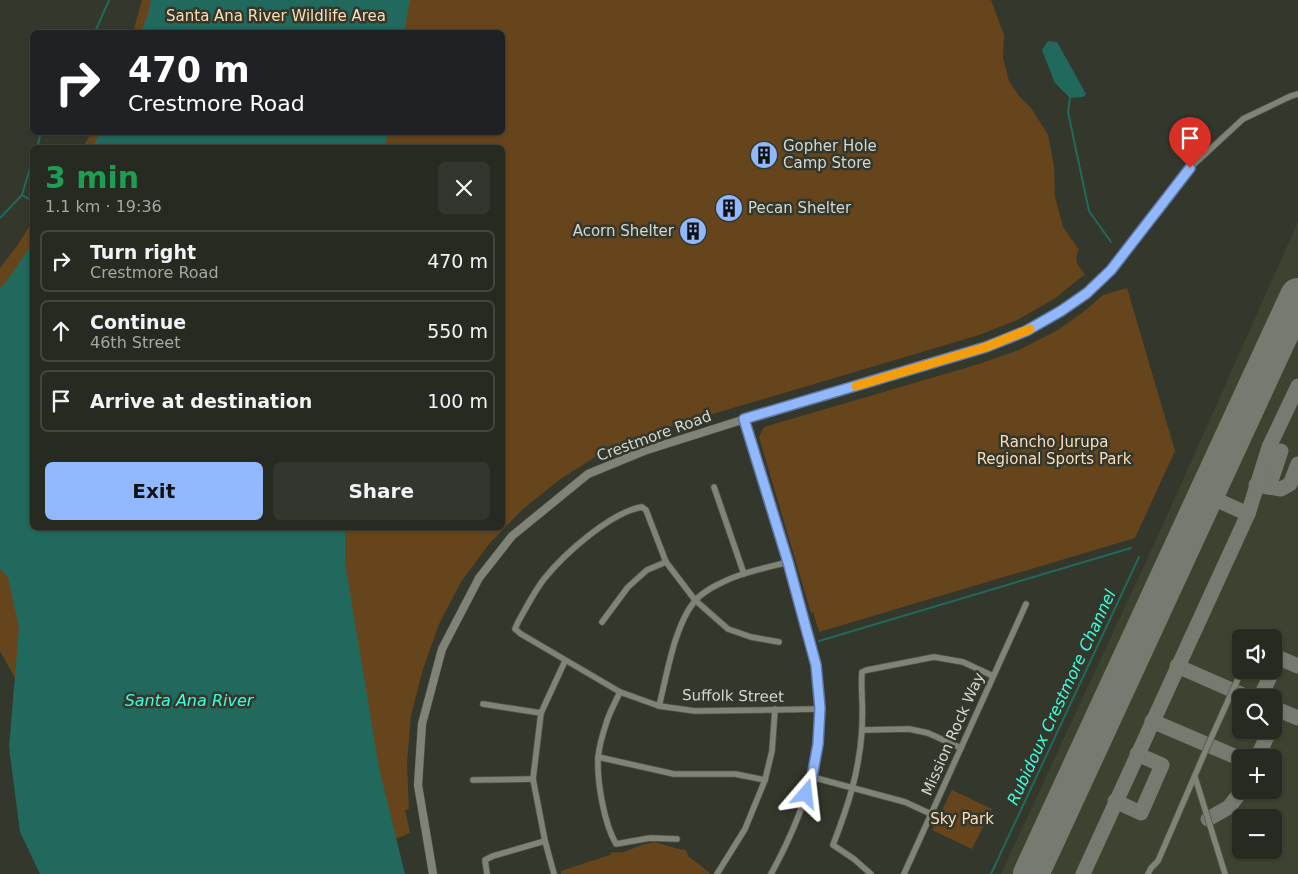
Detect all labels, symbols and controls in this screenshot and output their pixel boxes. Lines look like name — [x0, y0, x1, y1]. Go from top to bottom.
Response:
park label: Santa Ana River Wildlife Area — [166, 7, 386, 25]
icon: right — [45, 50, 110, 115]
text: 470 m — [128, 50, 250, 90]
text: Crestmore Road — [128, 91, 305, 116]
pin — [1169, 117, 1211, 168]
icon: arrive — [1176, 124, 1204, 152]
place label: Gopher Hole Camp Store — [783, 137, 877, 172]
building icon: Gopher Hole Camp Store — [749, 140, 779, 170]
text: 3 min — [45, 160, 139, 195]
button: close — [438, 162, 490, 214]
building icon: Pecan Shelter — [714, 193, 744, 223]
text: 1.1 km · 19:36 — [45, 197, 162, 216]
place label: Pecan Shelter — [748, 199, 852, 217]
building icon: Acorn Shelter — [678, 216, 708, 246]
place label: Acorn Shelter — [573, 222, 675, 240]
text: Turn right — [90, 241, 196, 263]
icon: right — [47, 247, 75, 275]
text: 470 m — [427, 250, 488, 272]
text: Crestmore Road — [90, 263, 219, 282]
text: Continue — [90, 311, 186, 333]
icon: ahead — [47, 317, 75, 345]
text: 550 m — [427, 320, 488, 342]
text: 46th Street — [90, 333, 180, 352]
icon: arrive — [47, 387, 75, 415]
text: Arrive at destination — [90, 390, 312, 412]
text: 100 m — [427, 390, 488, 412]
street label: Crestmore Road — [594, 407, 714, 465]
park label: Rancho Jurupa Regional Sports Park — [977, 433, 1132, 468]
button: Exit — [45, 462, 263, 520]
button: Share — [273, 462, 490, 520]
water label: Rubidoux Crestmore Channel — [1003, 586, 1120, 808]
map controls — [1232, 629, 1282, 859]
button: sound — [1232, 629, 1282, 679]
street label: Mission Rock Way — [918, 670, 988, 798]
street label: Suffolk Street — [682, 686, 784, 706]
button: search — [1232, 689, 1282, 739]
water label: Santa Ana River — [125, 691, 255, 710]
button: + — [1232, 749, 1282, 799]
position arrow — [779, 767, 831, 819]
button: − — [1232, 809, 1282, 859]
park label: Sky Park — [930, 810, 994, 828]

